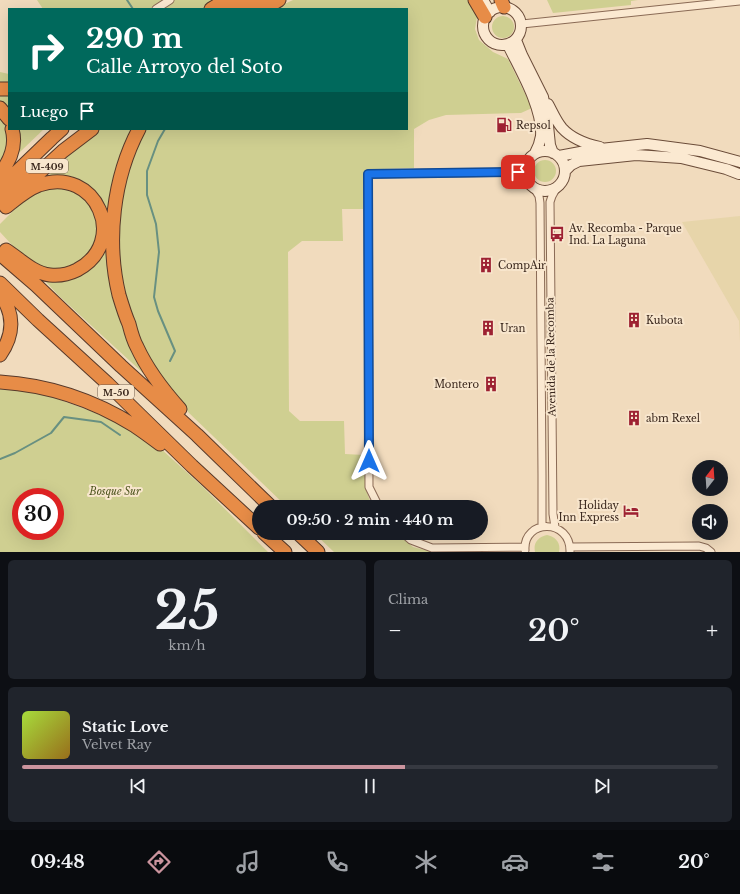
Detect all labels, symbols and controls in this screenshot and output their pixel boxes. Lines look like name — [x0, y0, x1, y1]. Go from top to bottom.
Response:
text: 290 m — [86, 21, 183, 56]
icon: right — [20, 24, 72, 76]
text: Calle Arroyo del Soto — [86, 56, 283, 78]
icon: arrive — [76, 100, 98, 122]
text: Luego — [20, 102, 68, 121]
fuel station icon: Repsol — [495, 116, 513, 134]
place label: Repsol — [516, 119, 551, 132]
pin — [501, 155, 535, 189]
road number: M-409 — [26, 159, 68, 173]
icon: arrive — [507, 161, 529, 183]
place label: Av. Recomba - Parque Ind. La Laguna — [568, 222, 682, 247]
bus stop icon: Av. Recomba - Parque Ind. La Laguna — [548, 225, 566, 243]
building icon: CompAir — [477, 256, 495, 274]
place label: CompAir — [498, 259, 546, 272]
street label: Avenida de la Recomba — [543, 297, 559, 418]
building icon: Kubota — [625, 311, 643, 329]
place label: Kubota — [646, 314, 683, 327]
building icon: Uran — [479, 319, 497, 337]
place label: Uran — [500, 322, 526, 335]
building icon: Montero — [482, 375, 500, 393]
place label: Montero — [434, 378, 479, 391]
road number: M-50 — [98, 385, 134, 399]
building icon: abm Rexel — [625, 409, 643, 427]
place label: abm Rexel — [646, 412, 700, 425]
position arrow — [348, 440, 390, 482]
north arrow — [692, 460, 728, 496]
map controls — [692, 460, 728, 540]
park label: Bosque Sur — [88, 485, 141, 498]
speed limit sign: 30 — [12, 488, 64, 540]
place label: Holiday Inn Express — [559, 499, 620, 524]
hotel icon: Holiday Inn Express — [622, 502, 640, 520]
button: sound — [692, 504, 728, 540]
text: 09:50 · 2 min · 440 m — [286, 510, 454, 529]
text: 25 — [155, 579, 219, 643]
text: Clima — [388, 591, 428, 608]
text: 20° — [528, 612, 580, 649]
text: − — [388, 617, 402, 644]
text: + — [706, 617, 718, 644]
text: km/h — [169, 637, 205, 654]
text: Static Love — [82, 717, 168, 736]
text: Velvet Ray — [82, 736, 152, 753]
icon: previous — [127, 775, 149, 797]
icon: pause — [359, 775, 381, 797]
icon: next — [591, 775, 613, 797]
icon: directions — [145, 848, 173, 876]
icon: music — [234, 848, 262, 876]
icon: phone — [323, 848, 351, 876]
icon: climate — [412, 848, 440, 876]
icon: car — [501, 848, 529, 876]
icon: filters — [589, 848, 617, 876]
text: 09:48 — [30, 851, 85, 873]
text: 20° — [678, 851, 710, 873]

